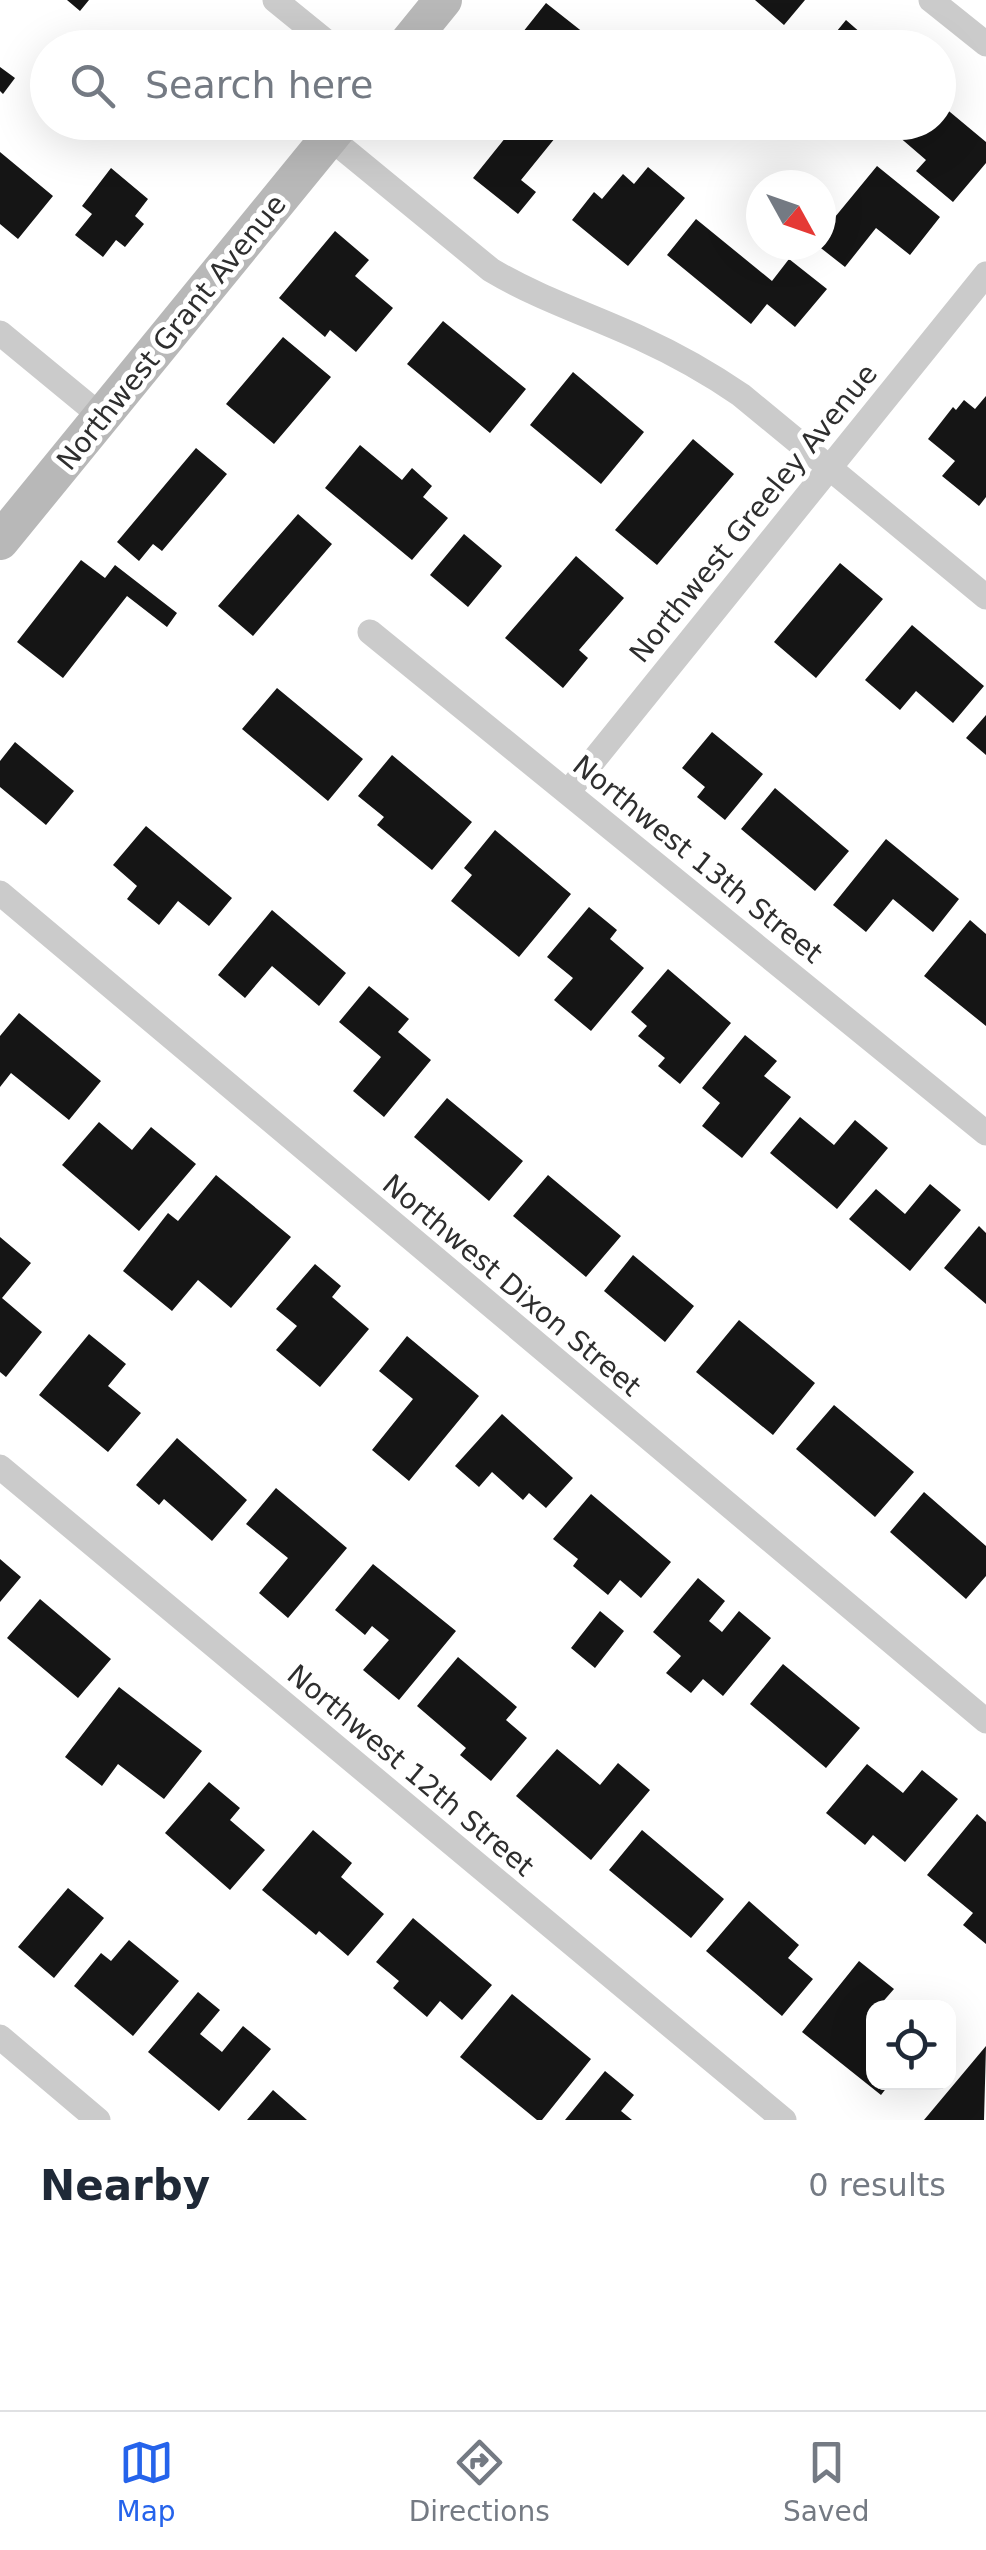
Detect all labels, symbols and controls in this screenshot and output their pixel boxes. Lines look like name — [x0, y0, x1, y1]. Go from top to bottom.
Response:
search box — [30, 30, 956, 140]
icon: search — [65, 58, 120, 113]
text: Search here — [145, 63, 373, 107]
north arrow — [746, 170, 836, 260]
street label: Northwest Grant Avenue — [50, 188, 293, 477]
street label: Northwest Greeley Avenue — [623, 357, 884, 669]
street label: Northwest 13th Street — [566, 749, 829, 970]
street label: Northwest Dixon Street — [376, 1168, 647, 1403]
street label: Northwest 12th Street — [281, 1658, 541, 1883]
map controls — [866, 2000, 956, 2090]
button: locate — [866, 2000, 956, 2090]
text: Nearby — [40, 2161, 210, 2210]
text: 0 results — [808, 2166, 946, 2204]
tab: Map — [117, 2435, 176, 2528]
tab: Directions — [409, 2435, 550, 2528]
tab: Saved — [783, 2435, 869, 2528]

